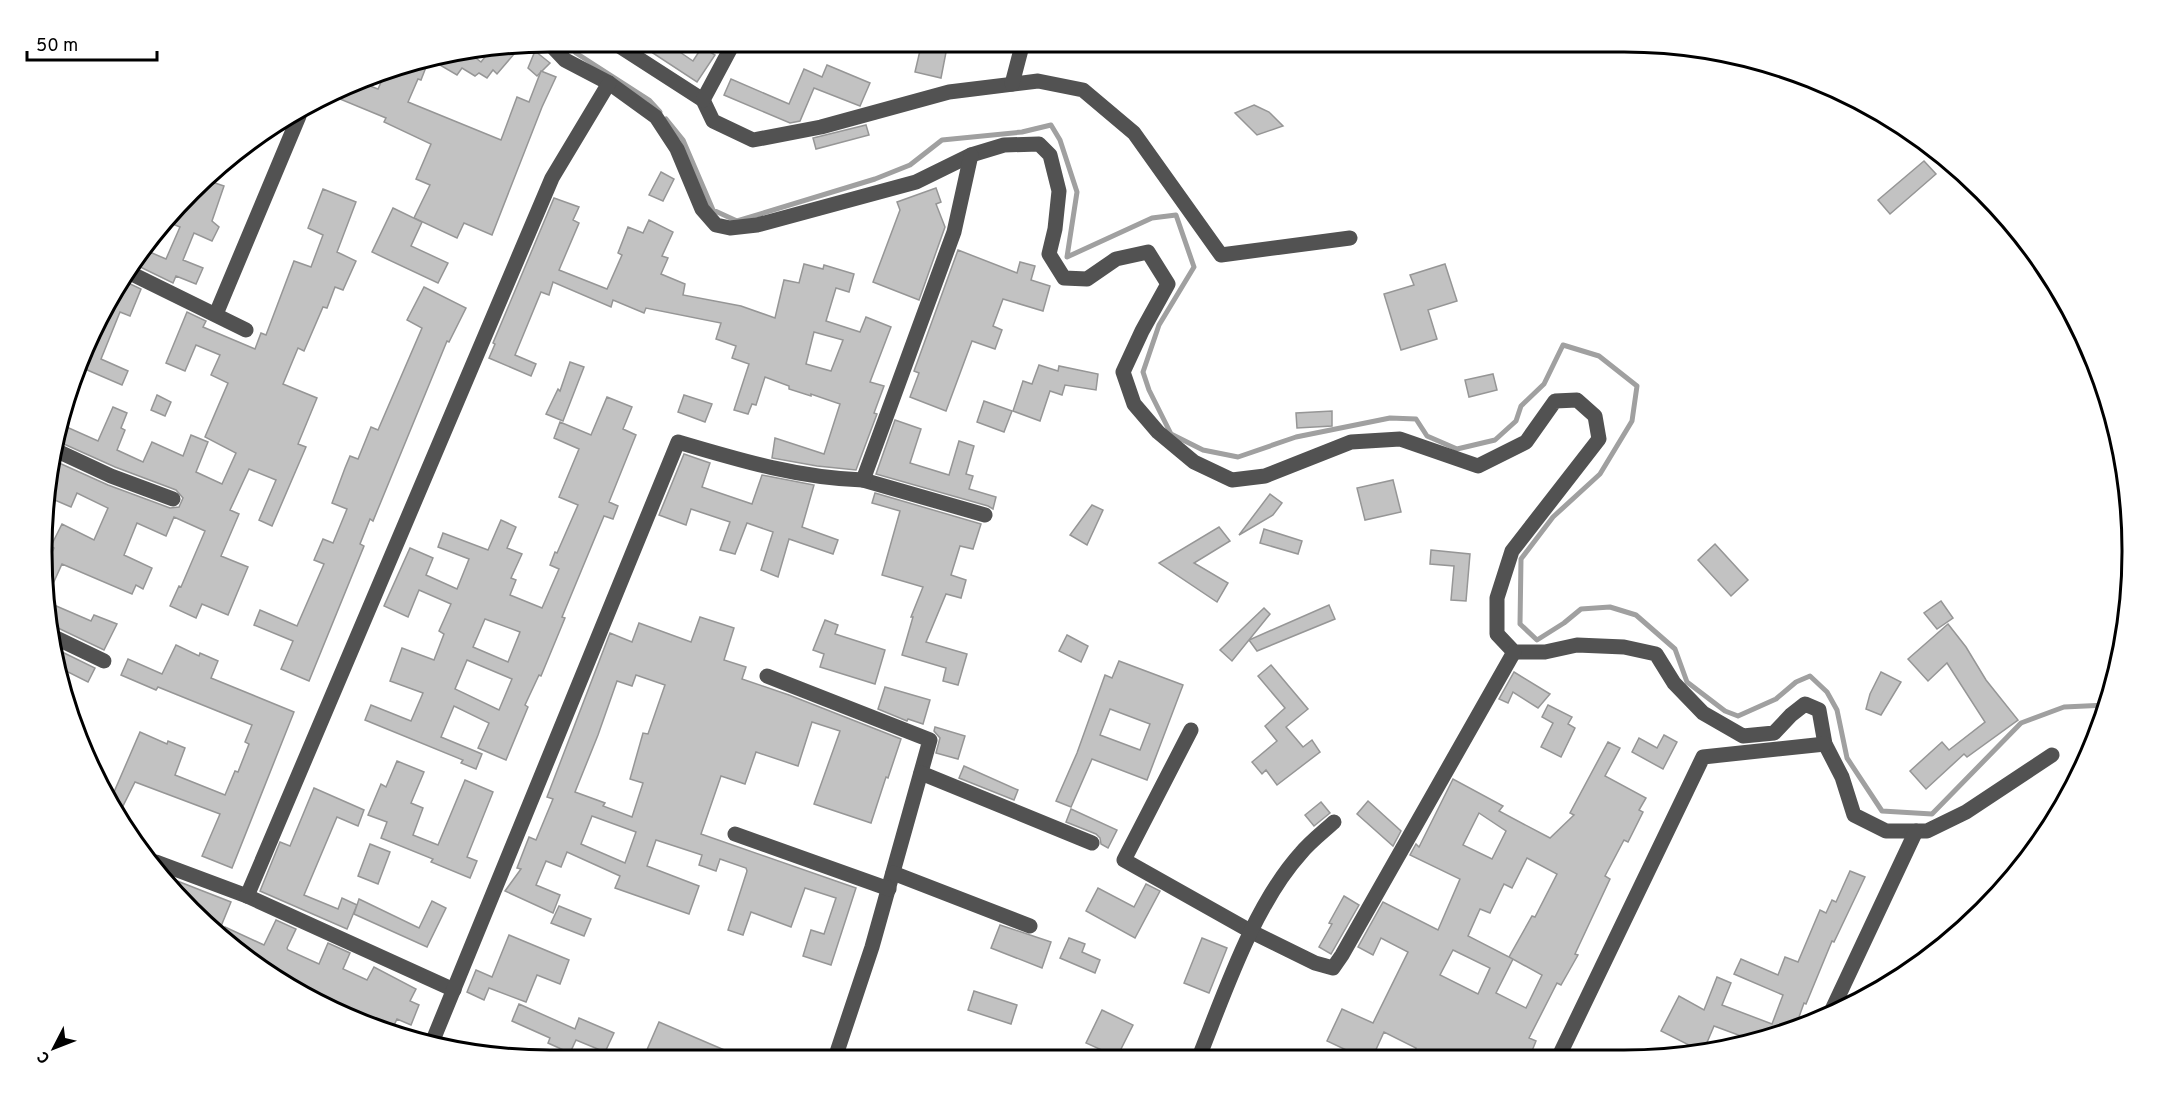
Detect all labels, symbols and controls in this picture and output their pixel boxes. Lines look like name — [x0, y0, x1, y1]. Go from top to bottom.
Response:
scale bar — [27, 24, 158, 62]
text: 50 m — [36, 35, 78, 58]
north arrow — [24, 1018, 84, 1078]
text: С — [33, 1046, 55, 1067]

